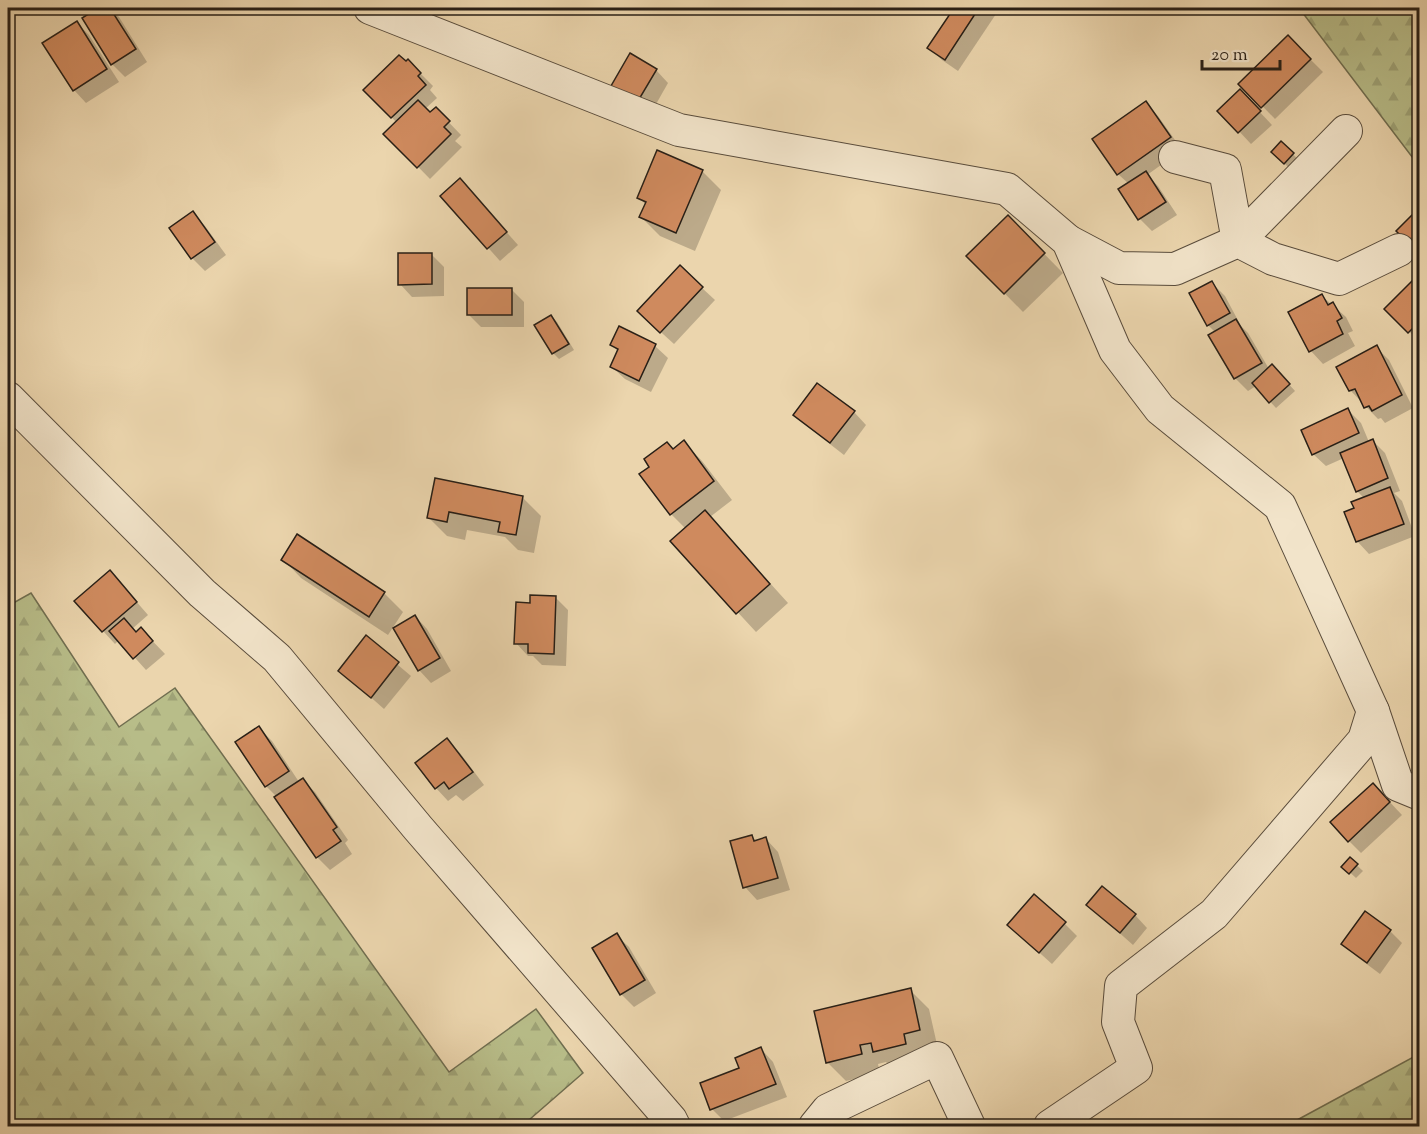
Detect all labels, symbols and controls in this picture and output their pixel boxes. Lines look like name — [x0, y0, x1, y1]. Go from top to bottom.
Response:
scale bar — [1202, 33, 1280, 71]
text: 20 m — [1211, 43, 1248, 69]

